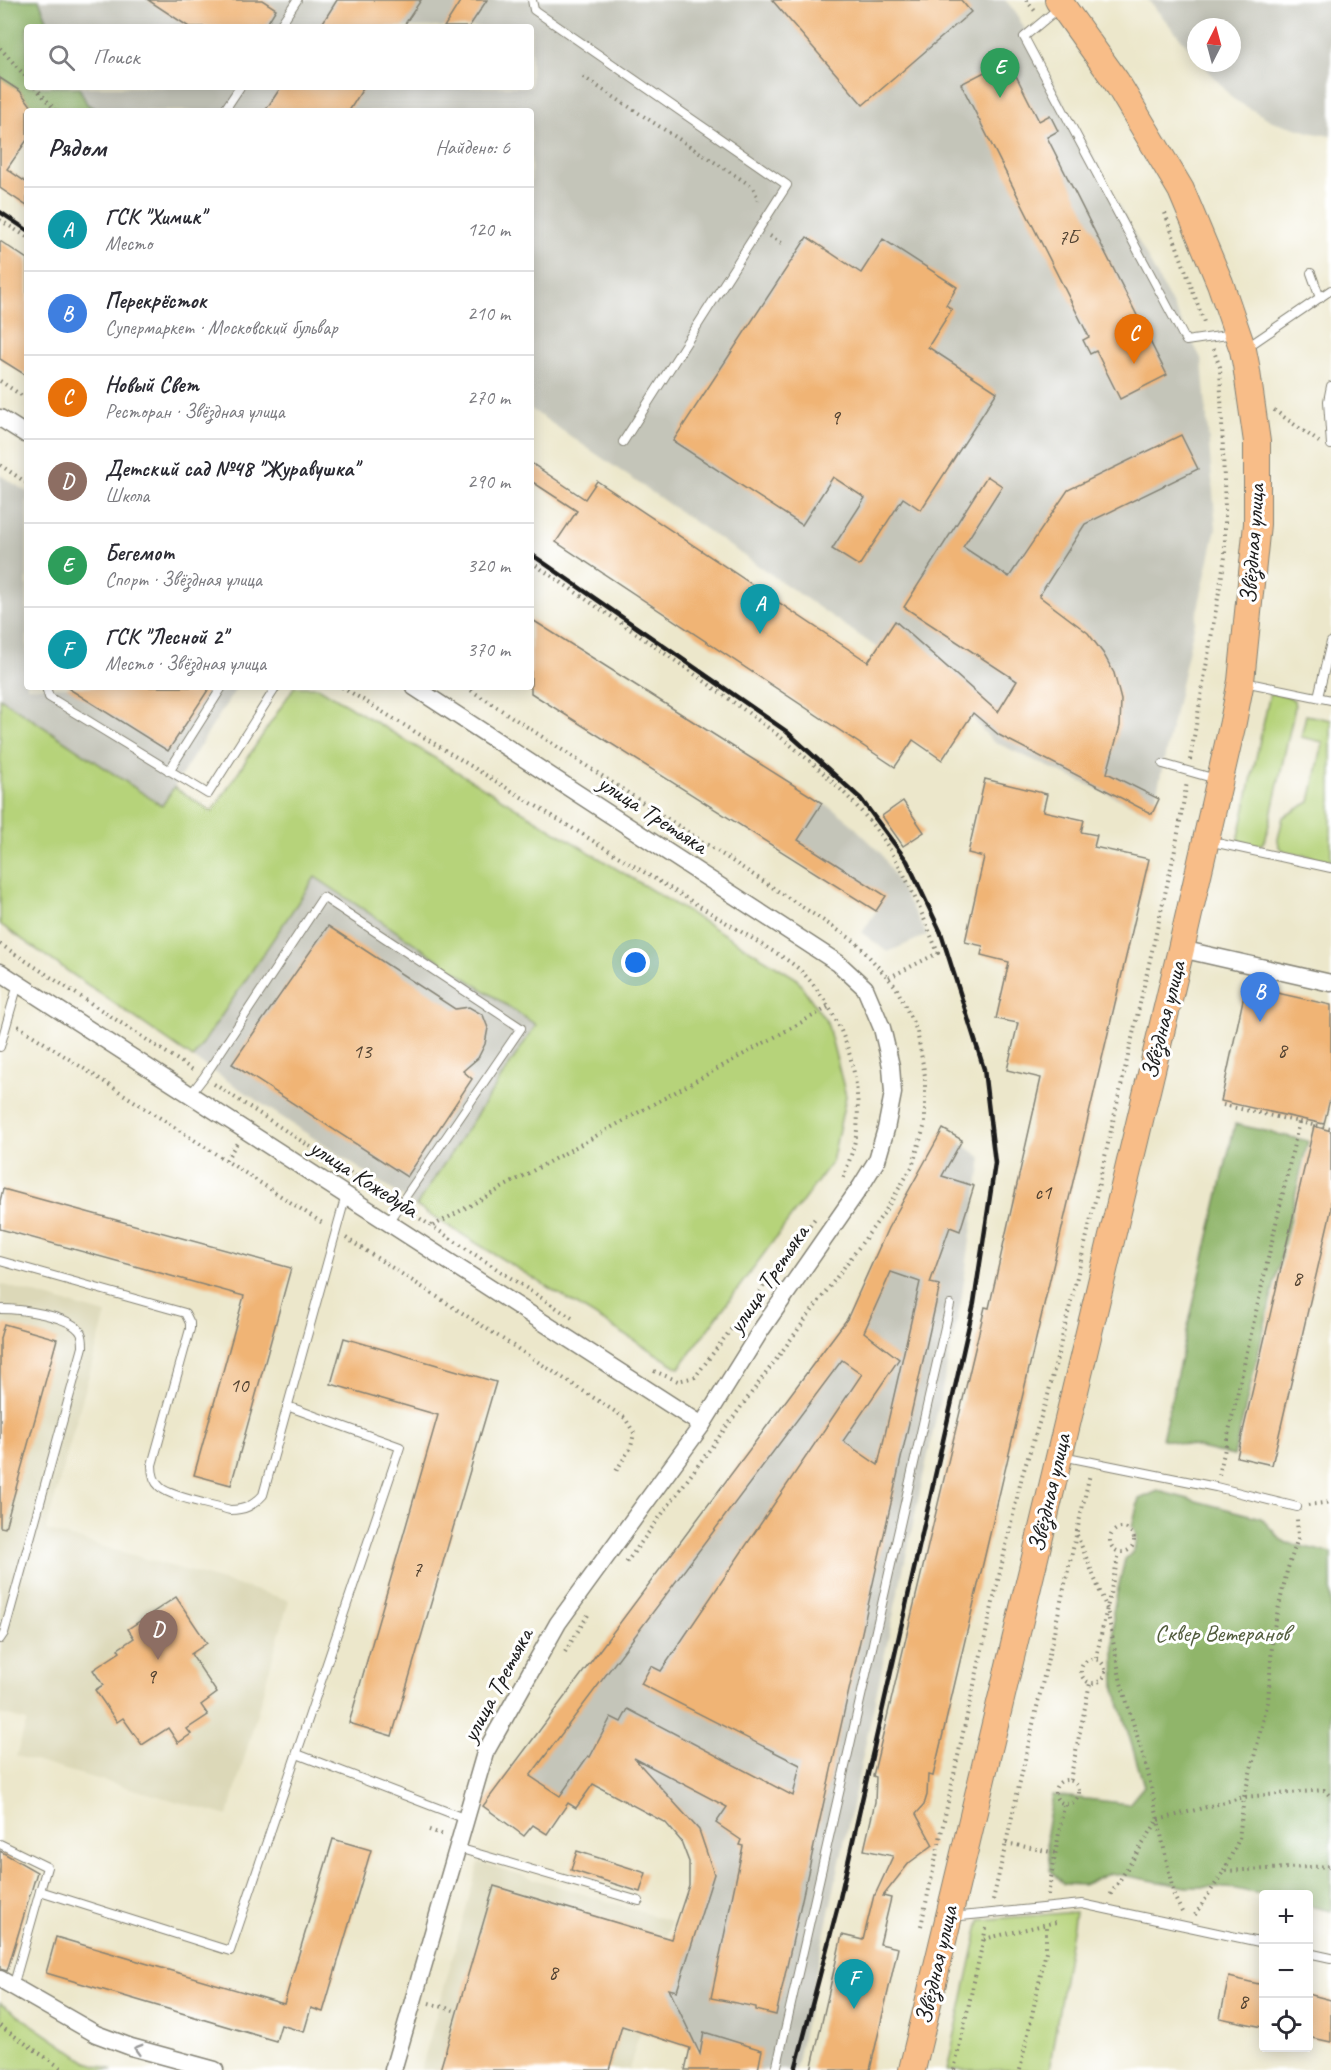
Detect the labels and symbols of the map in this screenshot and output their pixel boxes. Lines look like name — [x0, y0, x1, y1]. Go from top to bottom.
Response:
north arrow — [1187, 18, 1241, 72]
pin: E — [980, 48, 1020, 98]
house number: 7Б — [1058, 224, 1081, 250]
pin: C — [1114, 314, 1154, 364]
house number: 9 — [830, 404, 841, 430]
street label: Звёздная улица — [1233, 482, 1272, 605]
pin: A — [740, 584, 780, 634]
street label: улица Третьяка — [591, 766, 715, 862]
your location — [621, 948, 650, 977]
street label: Звёздная улица — [1134, 957, 1193, 1082]
pin: B — [1240, 972, 1280, 1022]
house number: 8 — [1277, 1037, 1289, 1063]
house number: 13 — [353, 1038, 373, 1064]
street label: улица Кожедуба — [302, 1131, 425, 1225]
house number: c1 — [1035, 1179, 1053, 1205]
street label: улица Третьяка — [720, 1217, 816, 1341]
house number: 8 — [1292, 1265, 1304, 1291]
house number: 10 — [230, 1372, 250, 1398]
street label: Звёздная улица — [1021, 1430, 1078, 1555]
house number: 7 — [412, 1556, 423, 1582]
pin: D — [138, 1610, 178, 1660]
park label: Сквер Ветеранов — [1155, 1618, 1295, 1648]
street label: улица Третьяка — [454, 1621, 540, 1749]
house number: 9 — [146, 1663, 157, 1689]
street label: Звёздная улица — [908, 1902, 965, 2027]
house number: 8 — [548, 1959, 560, 1985]
pin: F — [834, 1960, 874, 2009]
house number: 8 — [1238, 1988, 1250, 2014]
one-way arrow — [133, 2044, 144, 2056]

